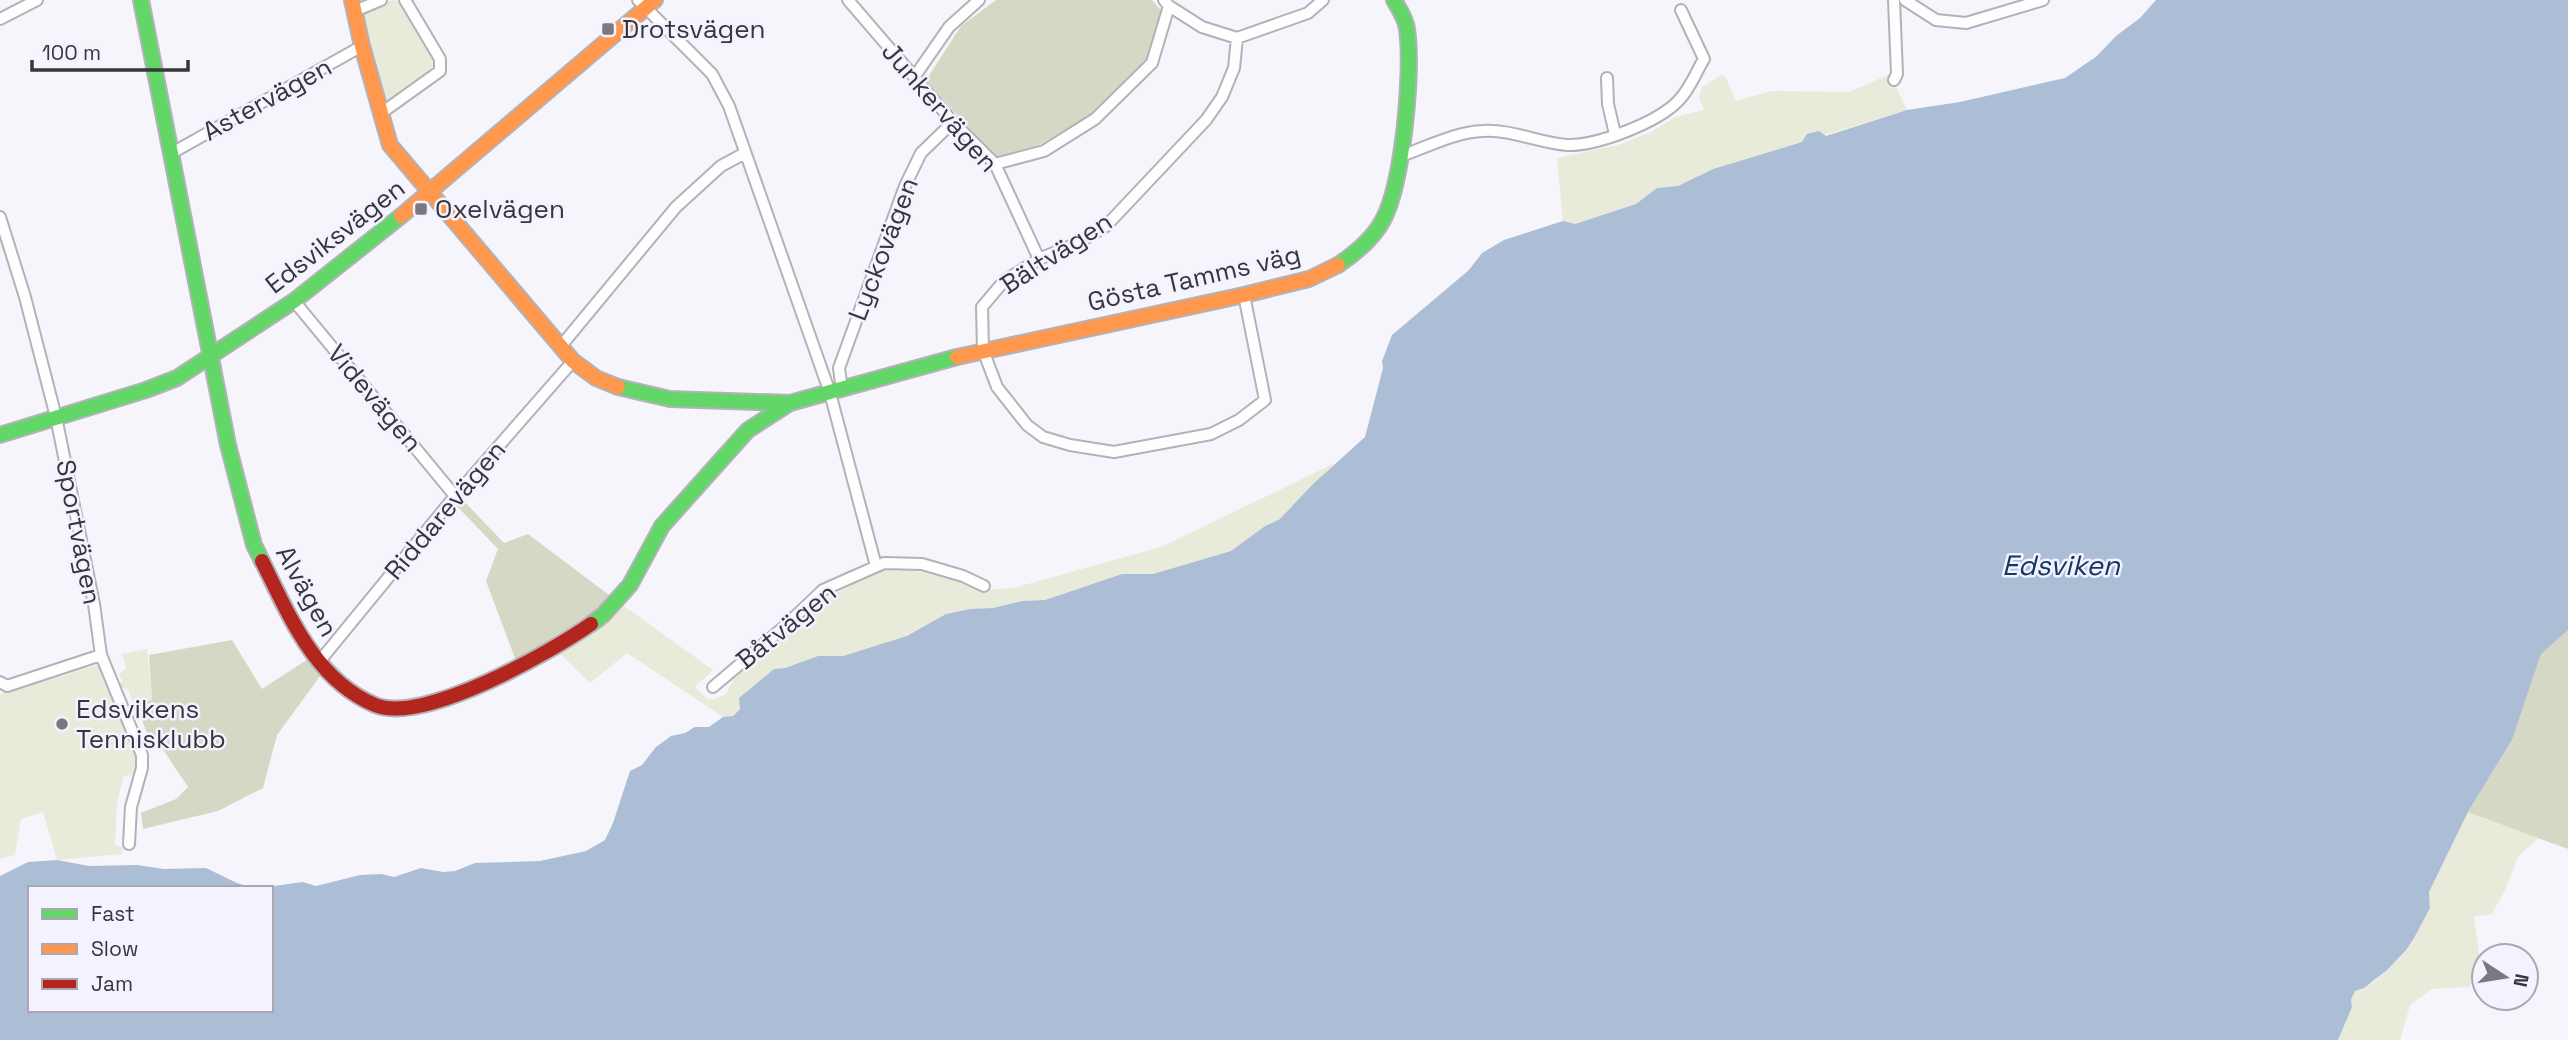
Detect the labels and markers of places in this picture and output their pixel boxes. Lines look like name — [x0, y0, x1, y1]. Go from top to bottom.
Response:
place label: Drotsvägen — [622, 12, 766, 46]
marker: Drotsvägen — [600, 21, 616, 37]
place label: Oxelvägen — [435, 192, 565, 226]
marker: Oxelvägen — [413, 201, 429, 217]
place label: Edsvikens Tennisklubb — [76, 692, 226, 756]
marker: Edsvikens Tennisklubb — [54, 716, 70, 732]

